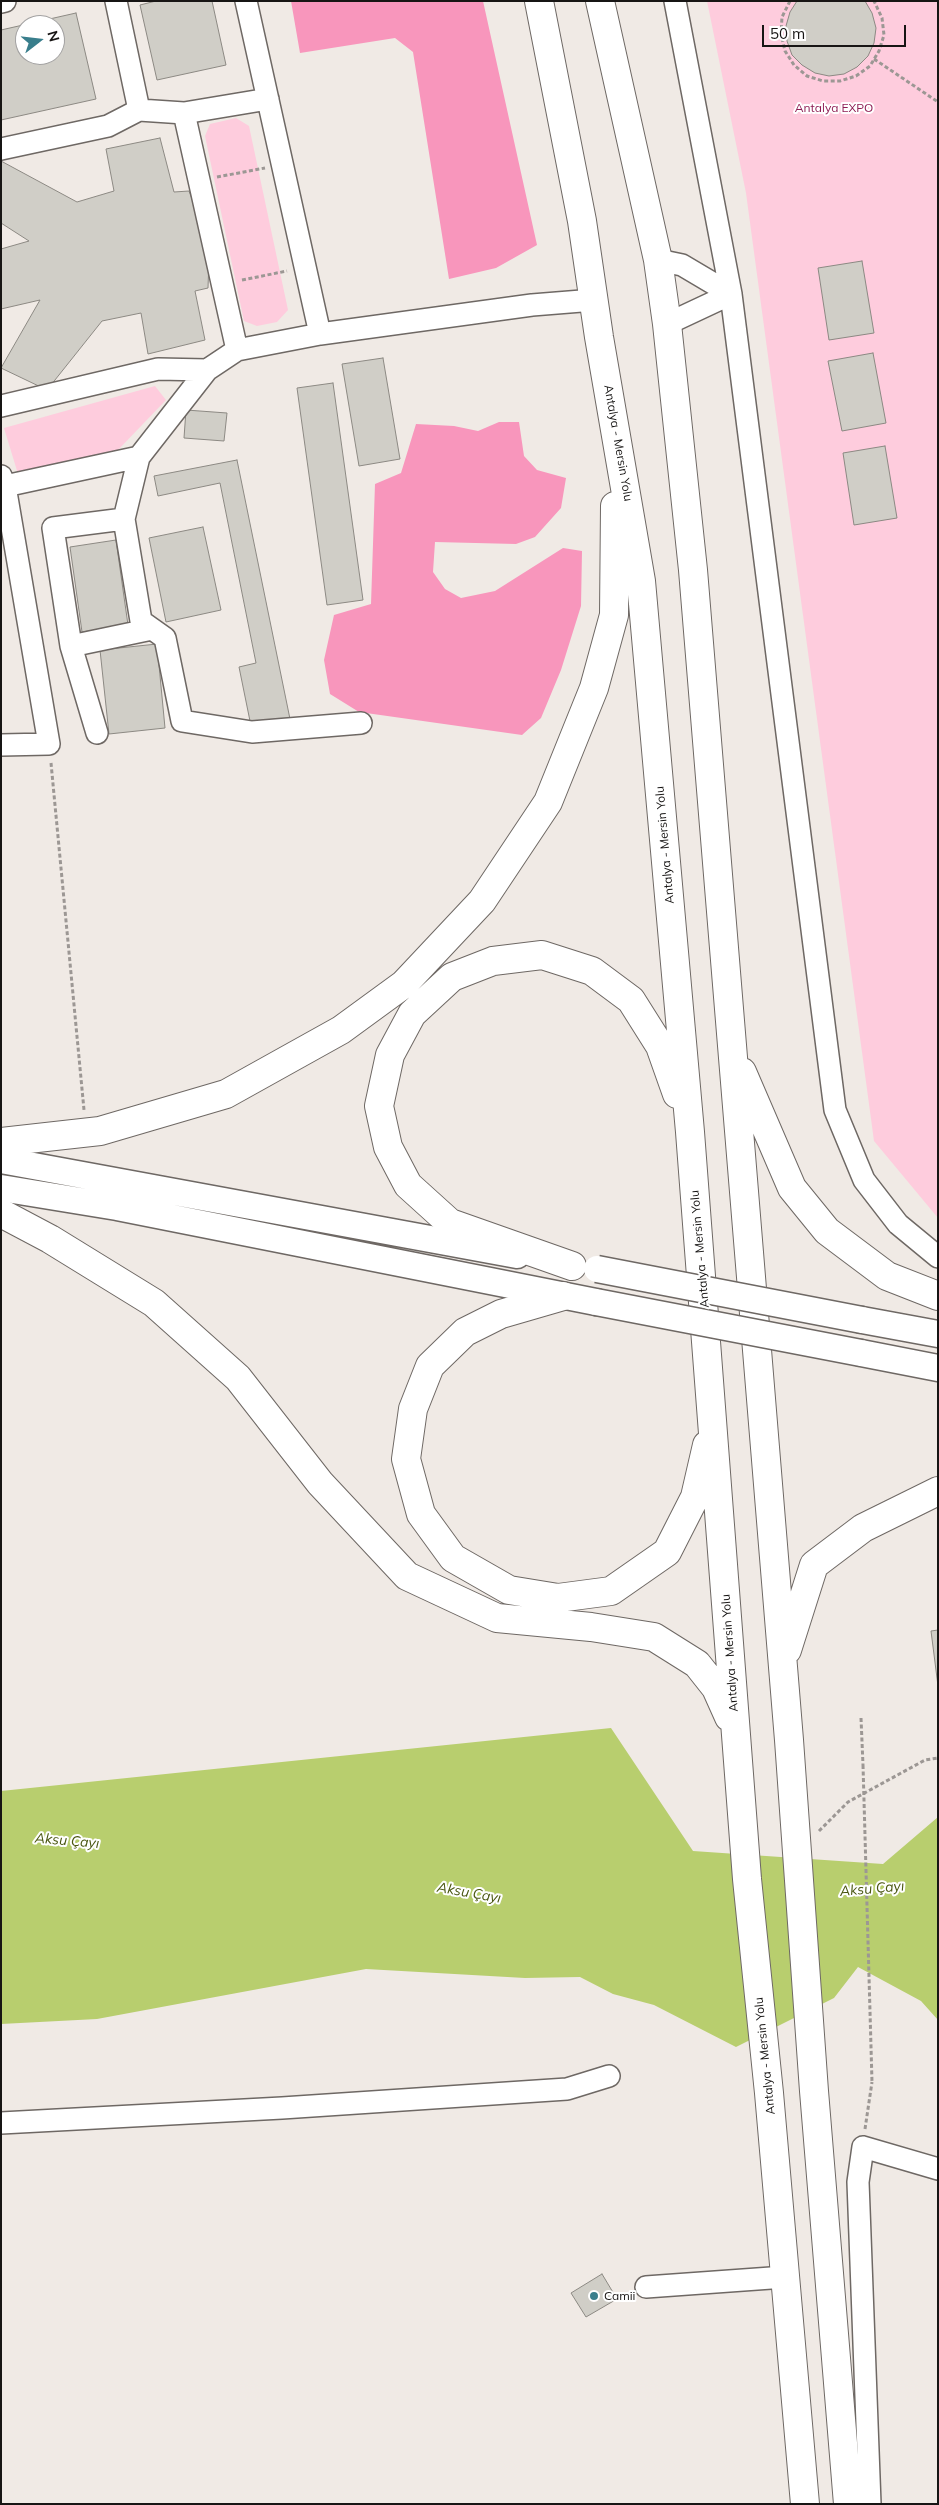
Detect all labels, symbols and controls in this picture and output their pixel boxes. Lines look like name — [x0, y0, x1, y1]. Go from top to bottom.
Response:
north arrow — [15, 15, 65, 65]
scale bar — [764, 15, 908, 47]
text: 50 m — [770, 24, 805, 43]
text: N — [43, 29, 64, 44]
park label: Antalya EXPO — [795, 101, 873, 115]
street label: Antalya - Mersin Yolu — [601, 384, 635, 502]
street label: Antalya - Mersin Yolu — [653, 786, 677, 904]
street label: Antalya - Mersin Yolu — [688, 1190, 712, 1308]
street label: Antalya - Mersin Yolu — [719, 1594, 741, 1712]
water label: Aksu Çayı — [34, 1830, 100, 1852]
water label: Aksu Çayı — [839, 1878, 905, 1900]
water label: Aksu Çayı — [436, 1879, 502, 1907]
street label: Antalya - Mersin Yolu — [752, 1997, 778, 2115]
place label: Camii — [604, 2289, 635, 2303]
marker: Camii — [588, 2290, 600, 2302]

